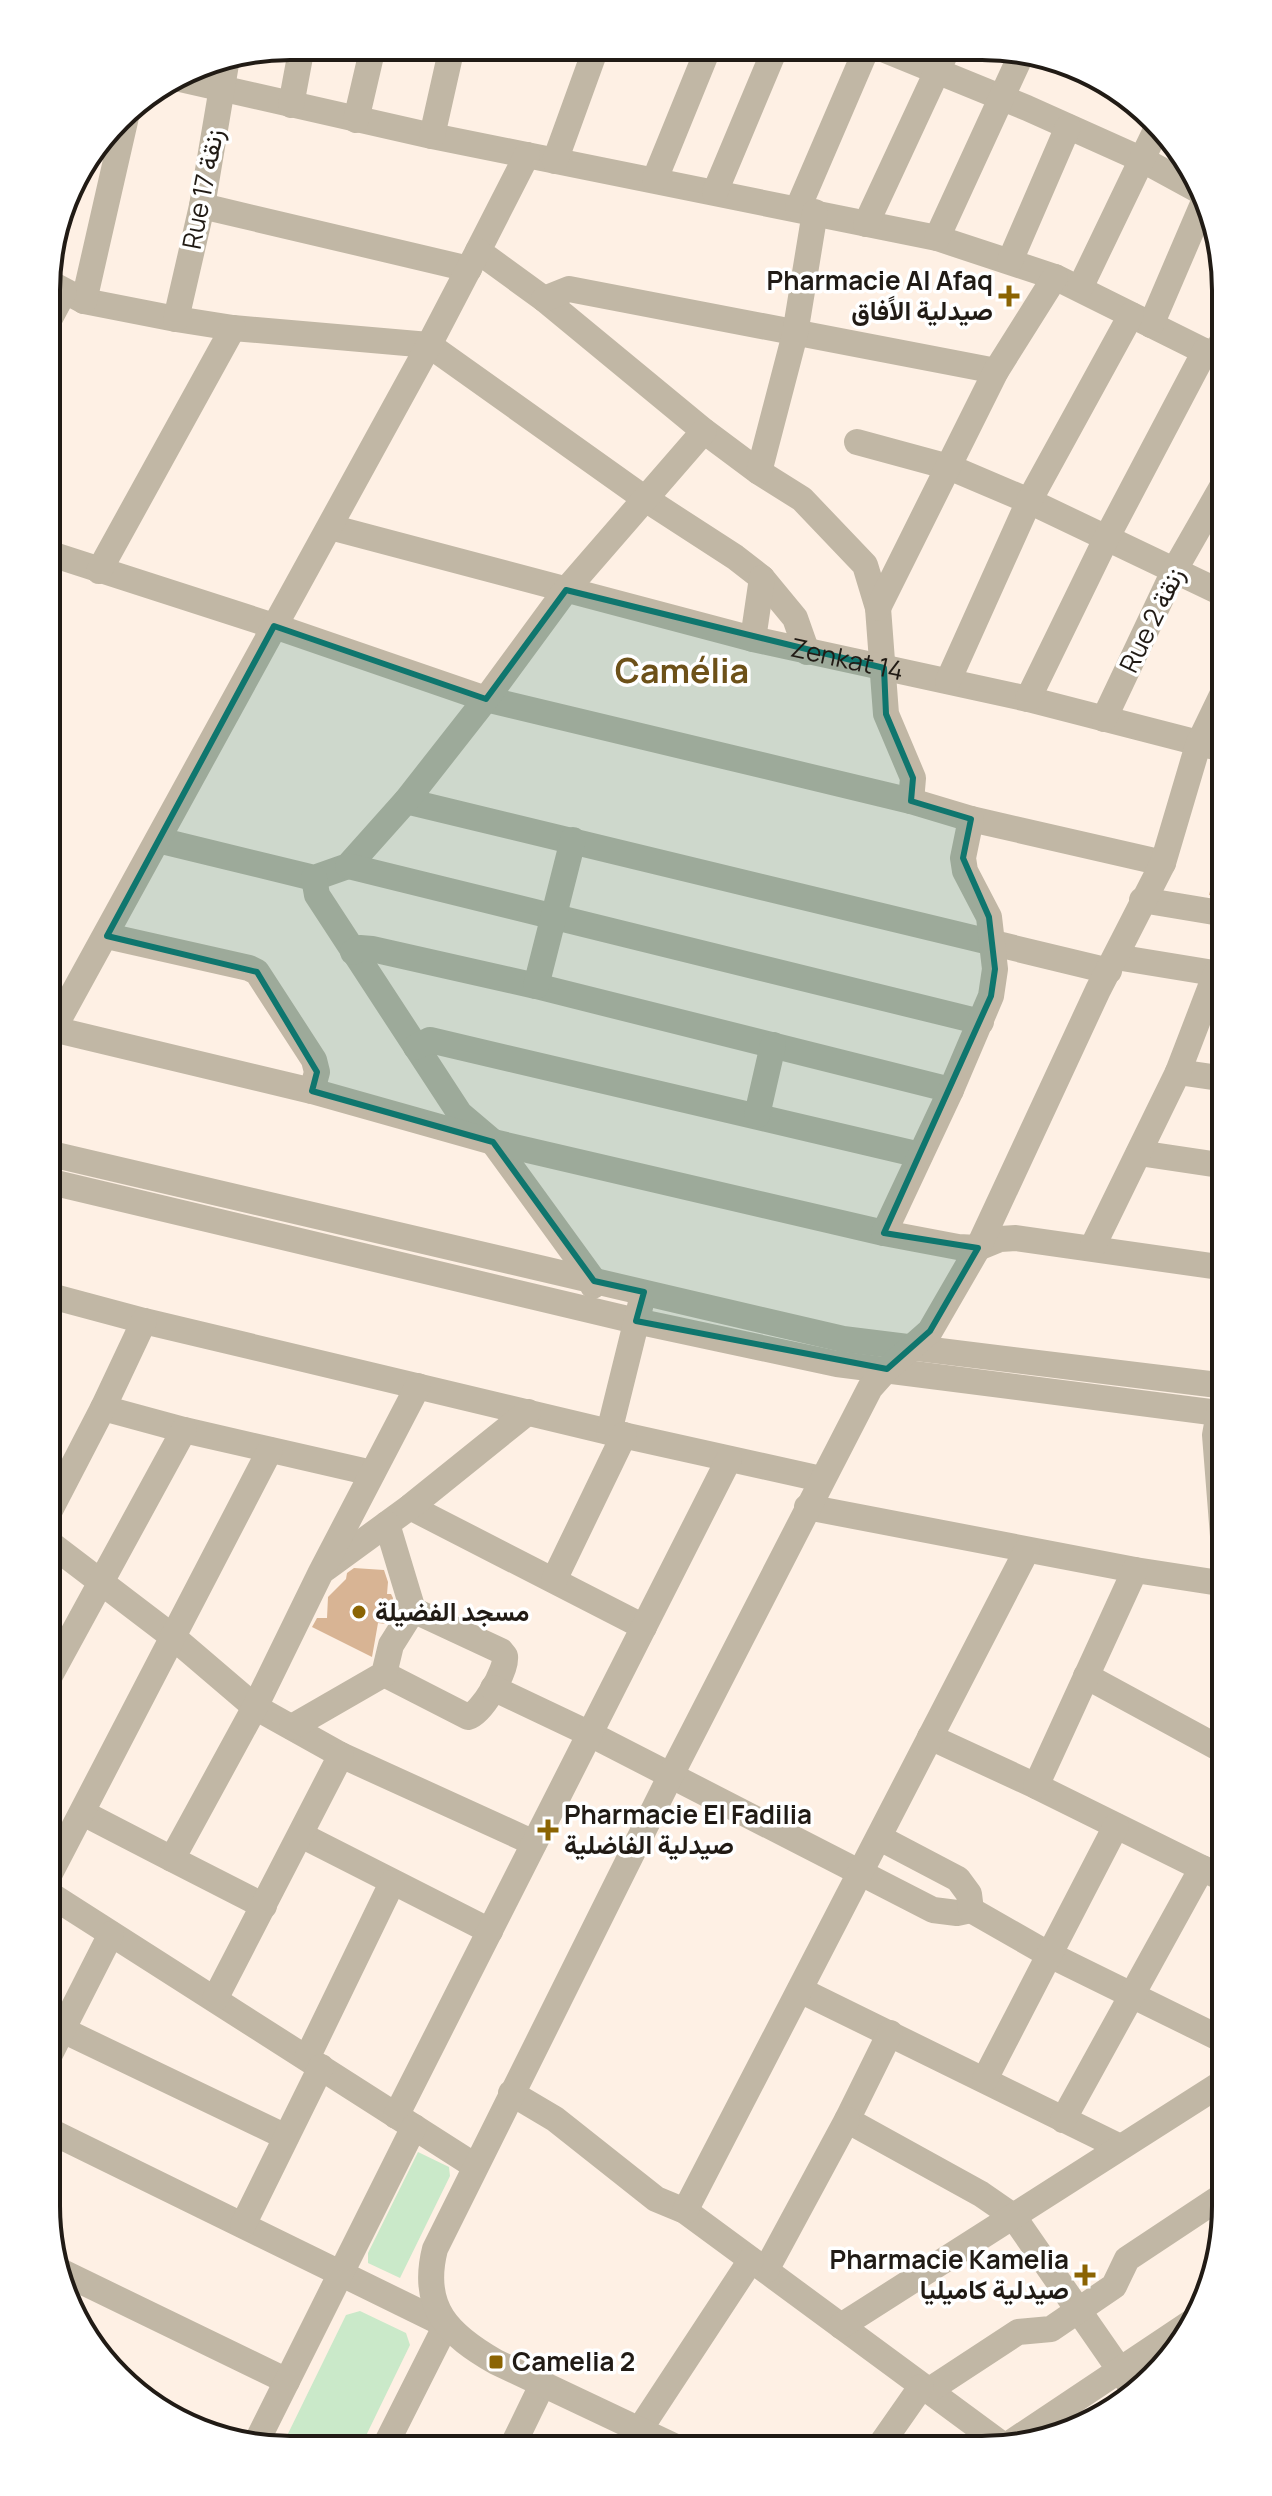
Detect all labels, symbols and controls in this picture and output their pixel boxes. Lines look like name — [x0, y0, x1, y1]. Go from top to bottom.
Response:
street label: Rue 17 زنقة — [173, 126, 231, 252]
place label: Pharmacie Al Afaq صيدلية الاًفاق — [767, 262, 993, 328]
marker: Pharmacie Al Afaq صيدلية الاًفاق — [1000, 287, 1018, 305]
street label: Rue 2 زنقة — [1110, 561, 1192, 678]
street label: Zenkat 14 — [788, 629, 907, 688]
district label: Camélia — [615, 647, 749, 693]
place label: مسجد الفضيلة — [375, 1593, 529, 1629]
marker: مسجد الفضيلة — [350, 1603, 368, 1621]
place label: Pharmacie El Fadilia صيدلية الفاضلية — [564, 1796, 812, 1862]
marker: Pharmacie El Fadilia صيدلية الفاضلية — [539, 1821, 557, 1839]
place label: Pharmacie Kamelia صيدلية كاميليا — [830, 2241, 1069, 2307]
marker: Pharmacie Kamelia صيدلية كاميليا — [1076, 2266, 1094, 2284]
place label: Camelia 2 — [512, 2343, 635, 2379]
marker: Camelia 2 — [487, 2353, 505, 2371]

